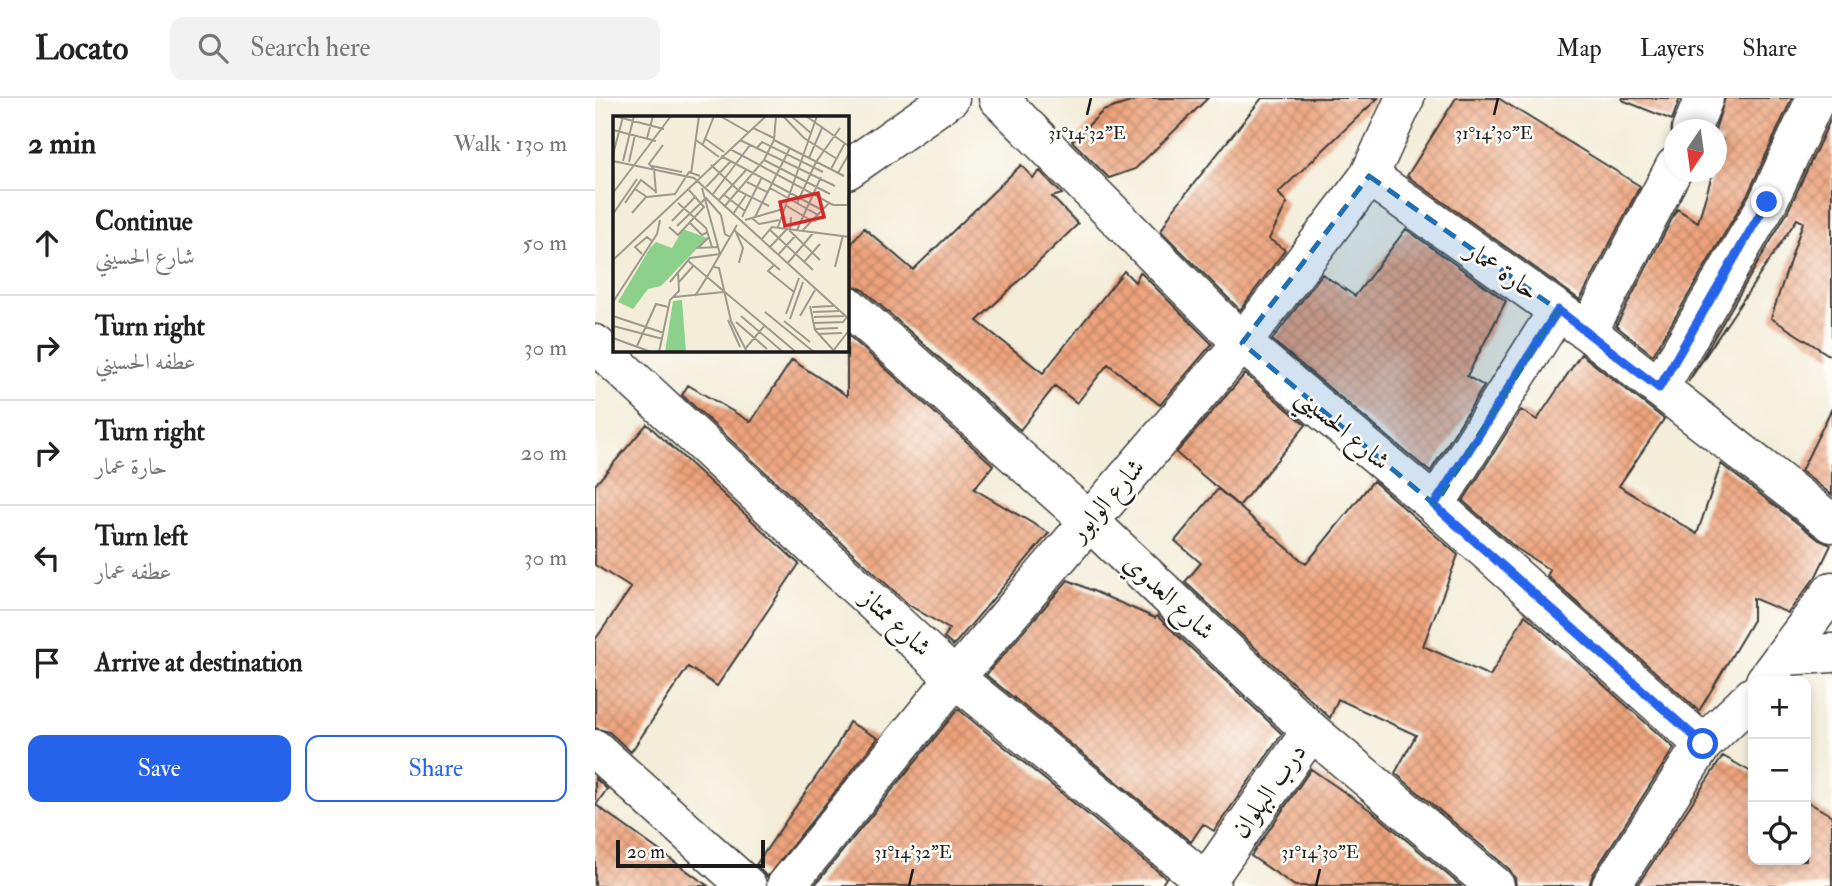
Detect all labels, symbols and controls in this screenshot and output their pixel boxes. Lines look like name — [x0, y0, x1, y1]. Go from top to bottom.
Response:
search box — [170, 17, 660, 80]
text: Locato — [35, 28, 128, 69]
icon: search — [194, 29, 232, 67]
text: Search here — [250, 32, 370, 64]
text: Map — [1557, 33, 1602, 64]
text: Layers — [1640, 33, 1704, 64]
text: Share — [1742, 33, 1797, 64]
inset map — [613, 116, 849, 352]
north arrow — [1664, 119, 1727, 182]
text: 31°14'32"E — [1048, 122, 1126, 145]
text: 31°14'30"E — [1455, 122, 1533, 145]
text: 2 min — [28, 125, 96, 162]
text: Walk · 130 m — [454, 129, 567, 158]
route end — [1751, 186, 1782, 217]
text: Continue — [95, 206, 193, 238]
icon: ahead — [28, 224, 66, 262]
text: 50 m — [523, 228, 567, 257]
street label: حارة عمار — [1457, 233, 1545, 308]
text: شارع الحسيني — [95, 242, 195, 271]
text: Turn right — [95, 311, 205, 343]
icon: right — [28, 329, 66, 367]
text: 30 m — [524, 333, 567, 362]
text: عطفه الحسيني — [95, 347, 196, 376]
street label: شارع الحسيني — [1285, 381, 1396, 483]
text: Turn right — [95, 416, 205, 448]
icon: right — [28, 434, 66, 472]
text: 20 m — [521, 438, 567, 467]
text: حارة عمار — [95, 452, 167, 481]
street label: شارع الوابور — [1060, 452, 1156, 554]
text: Turn left — [95, 521, 188, 553]
icon: left — [28, 539, 66, 577]
text: 30 m — [524, 543, 567, 572]
street label: شارع العدوي — [1113, 547, 1221, 651]
text: عطفه عمار — [95, 557, 172, 586]
street label: شارع ممتاز — [848, 580, 938, 667]
icon: arrive — [28, 644, 66, 682]
text: Arrive at destination — [95, 647, 303, 679]
map controls — [1748, 676, 1811, 865]
button: + — [1748, 676, 1811, 739]
route start — [1687, 728, 1718, 759]
button: Save — [28, 735, 291, 802]
button: Share — [305, 735, 567, 802]
street label: درب البهلوان — [1225, 737, 1313, 845]
button: − — [1748, 739, 1811, 802]
button: locate — [1748, 802, 1811, 865]
scale bar — [616, 837, 765, 869]
text: 20 m — [627, 840, 665, 864]
text: 31°14'32"E — [874, 841, 952, 864]
text: 31°14'30"E — [1281, 841, 1359, 864]

